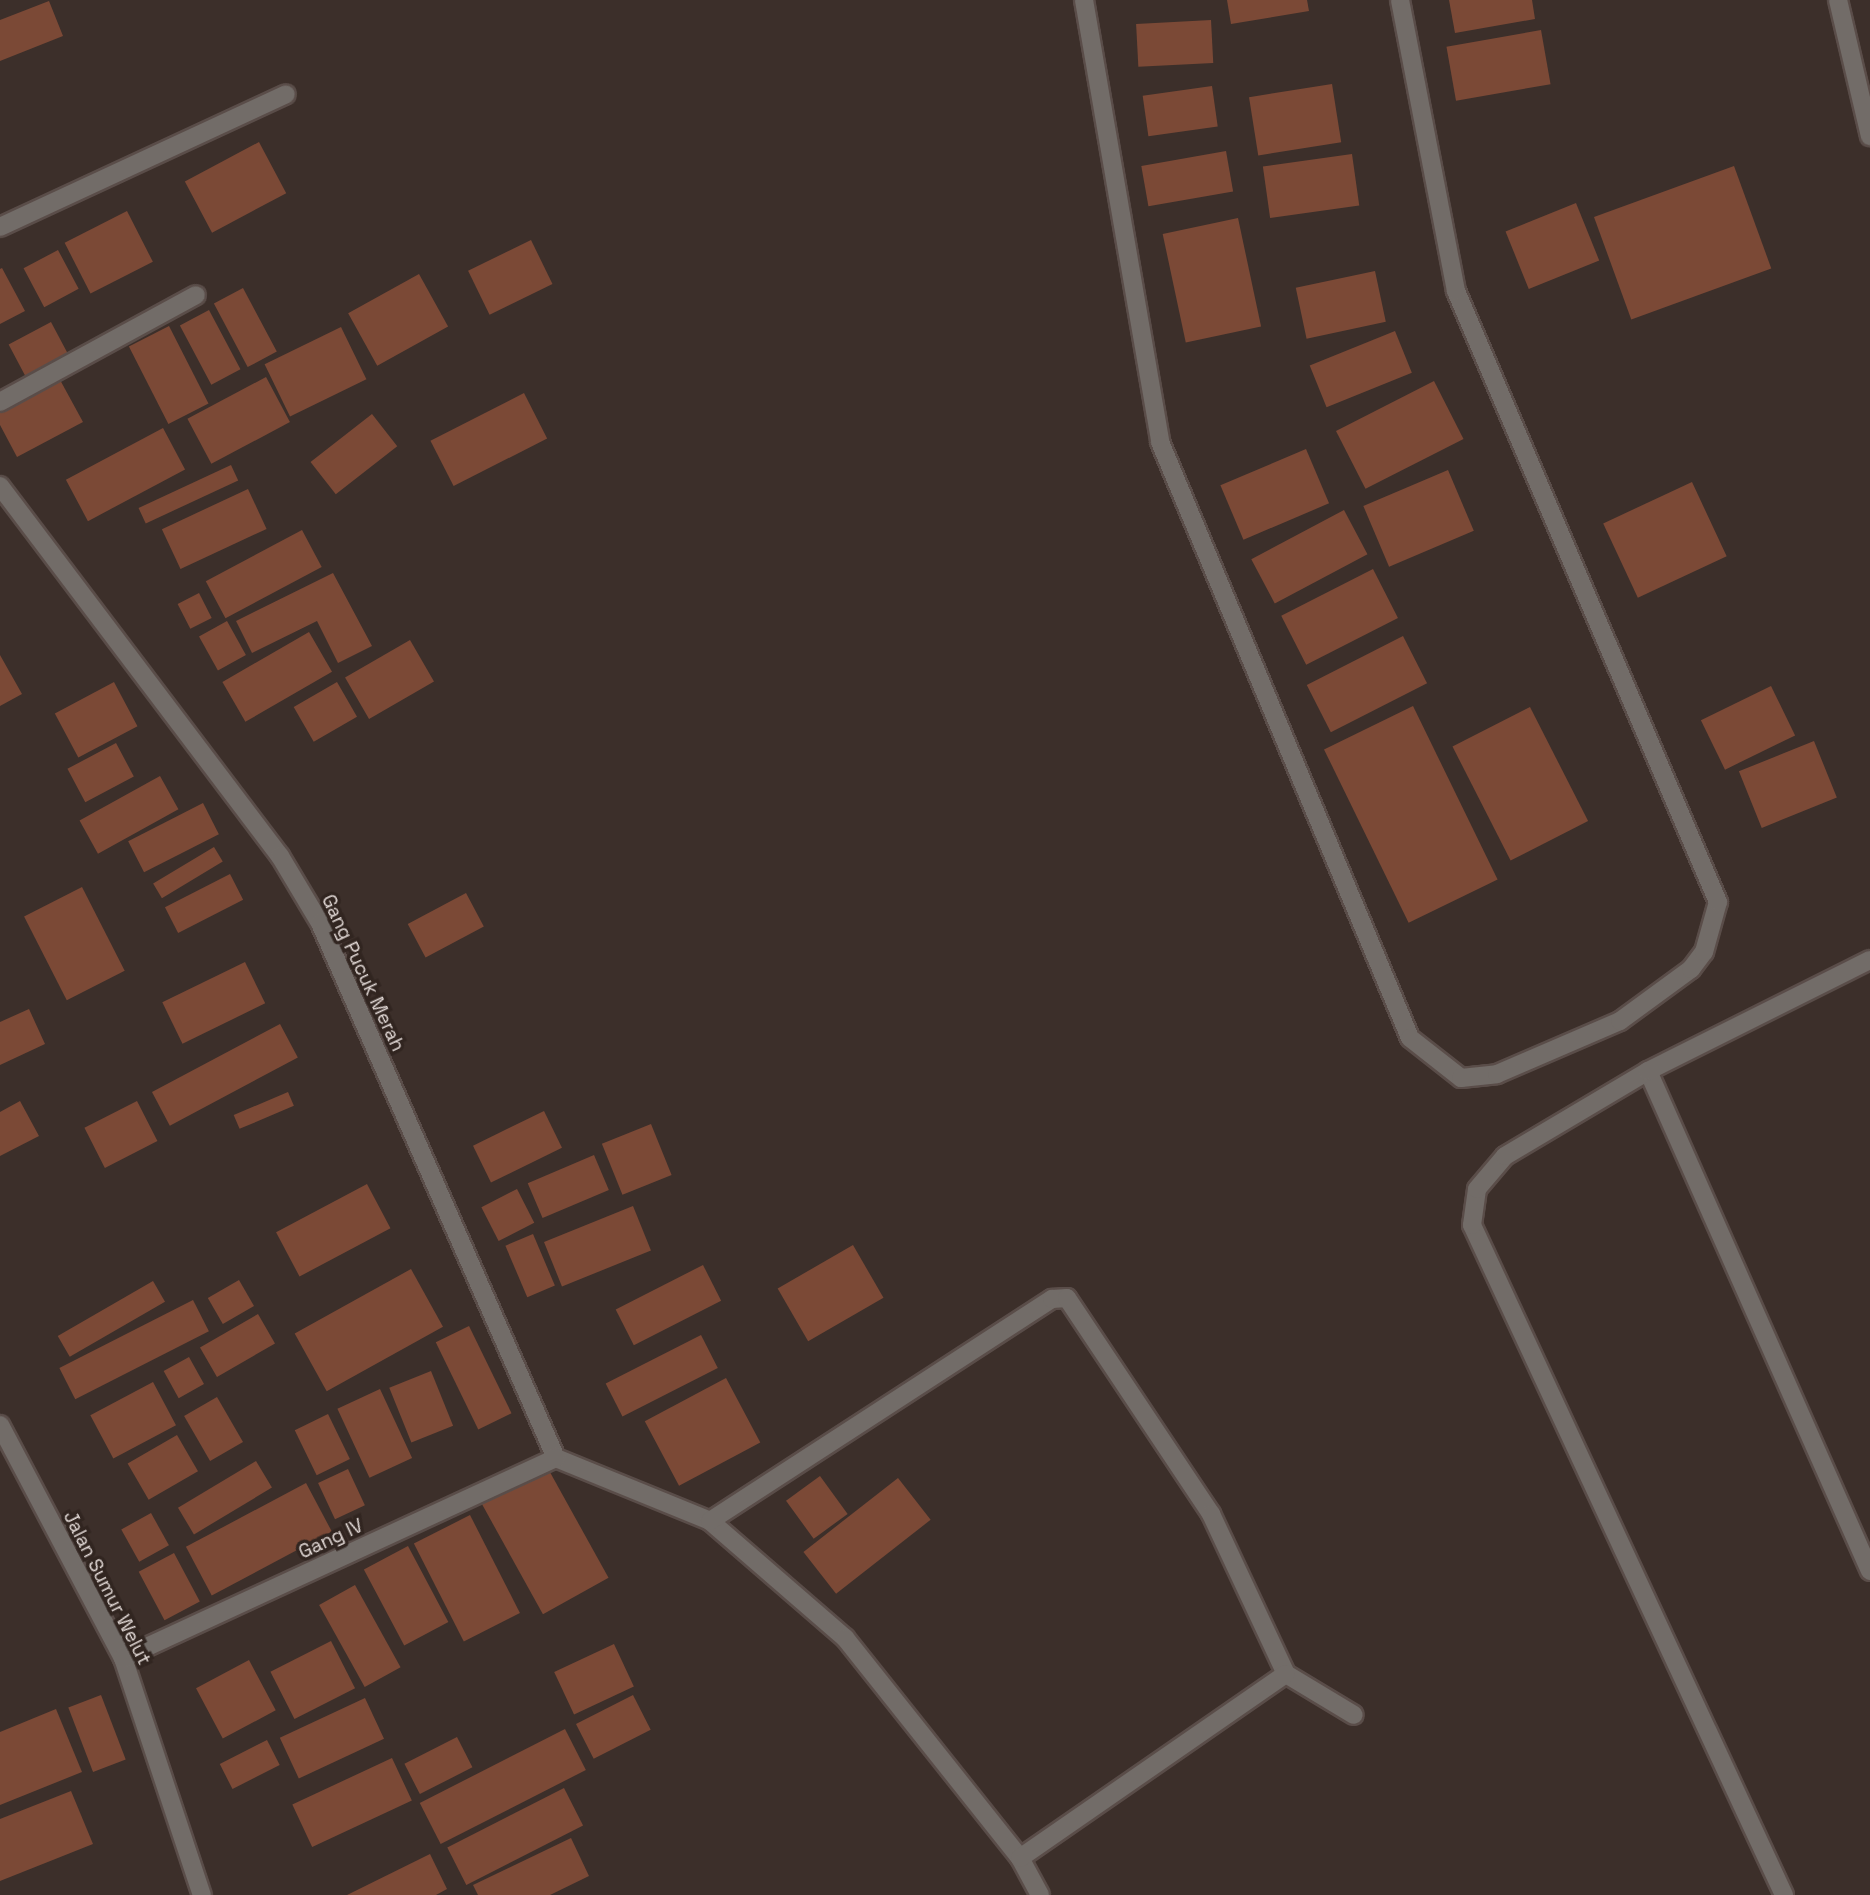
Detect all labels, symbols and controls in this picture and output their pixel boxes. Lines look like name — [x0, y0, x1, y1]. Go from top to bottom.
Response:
street label: Gang Pucuk Merah — [317, 891, 409, 1055]
street label: Jalan Sumur Welut — [58, 1507, 156, 1669]
street label: Gang IV — [295, 1514, 367, 1564]

